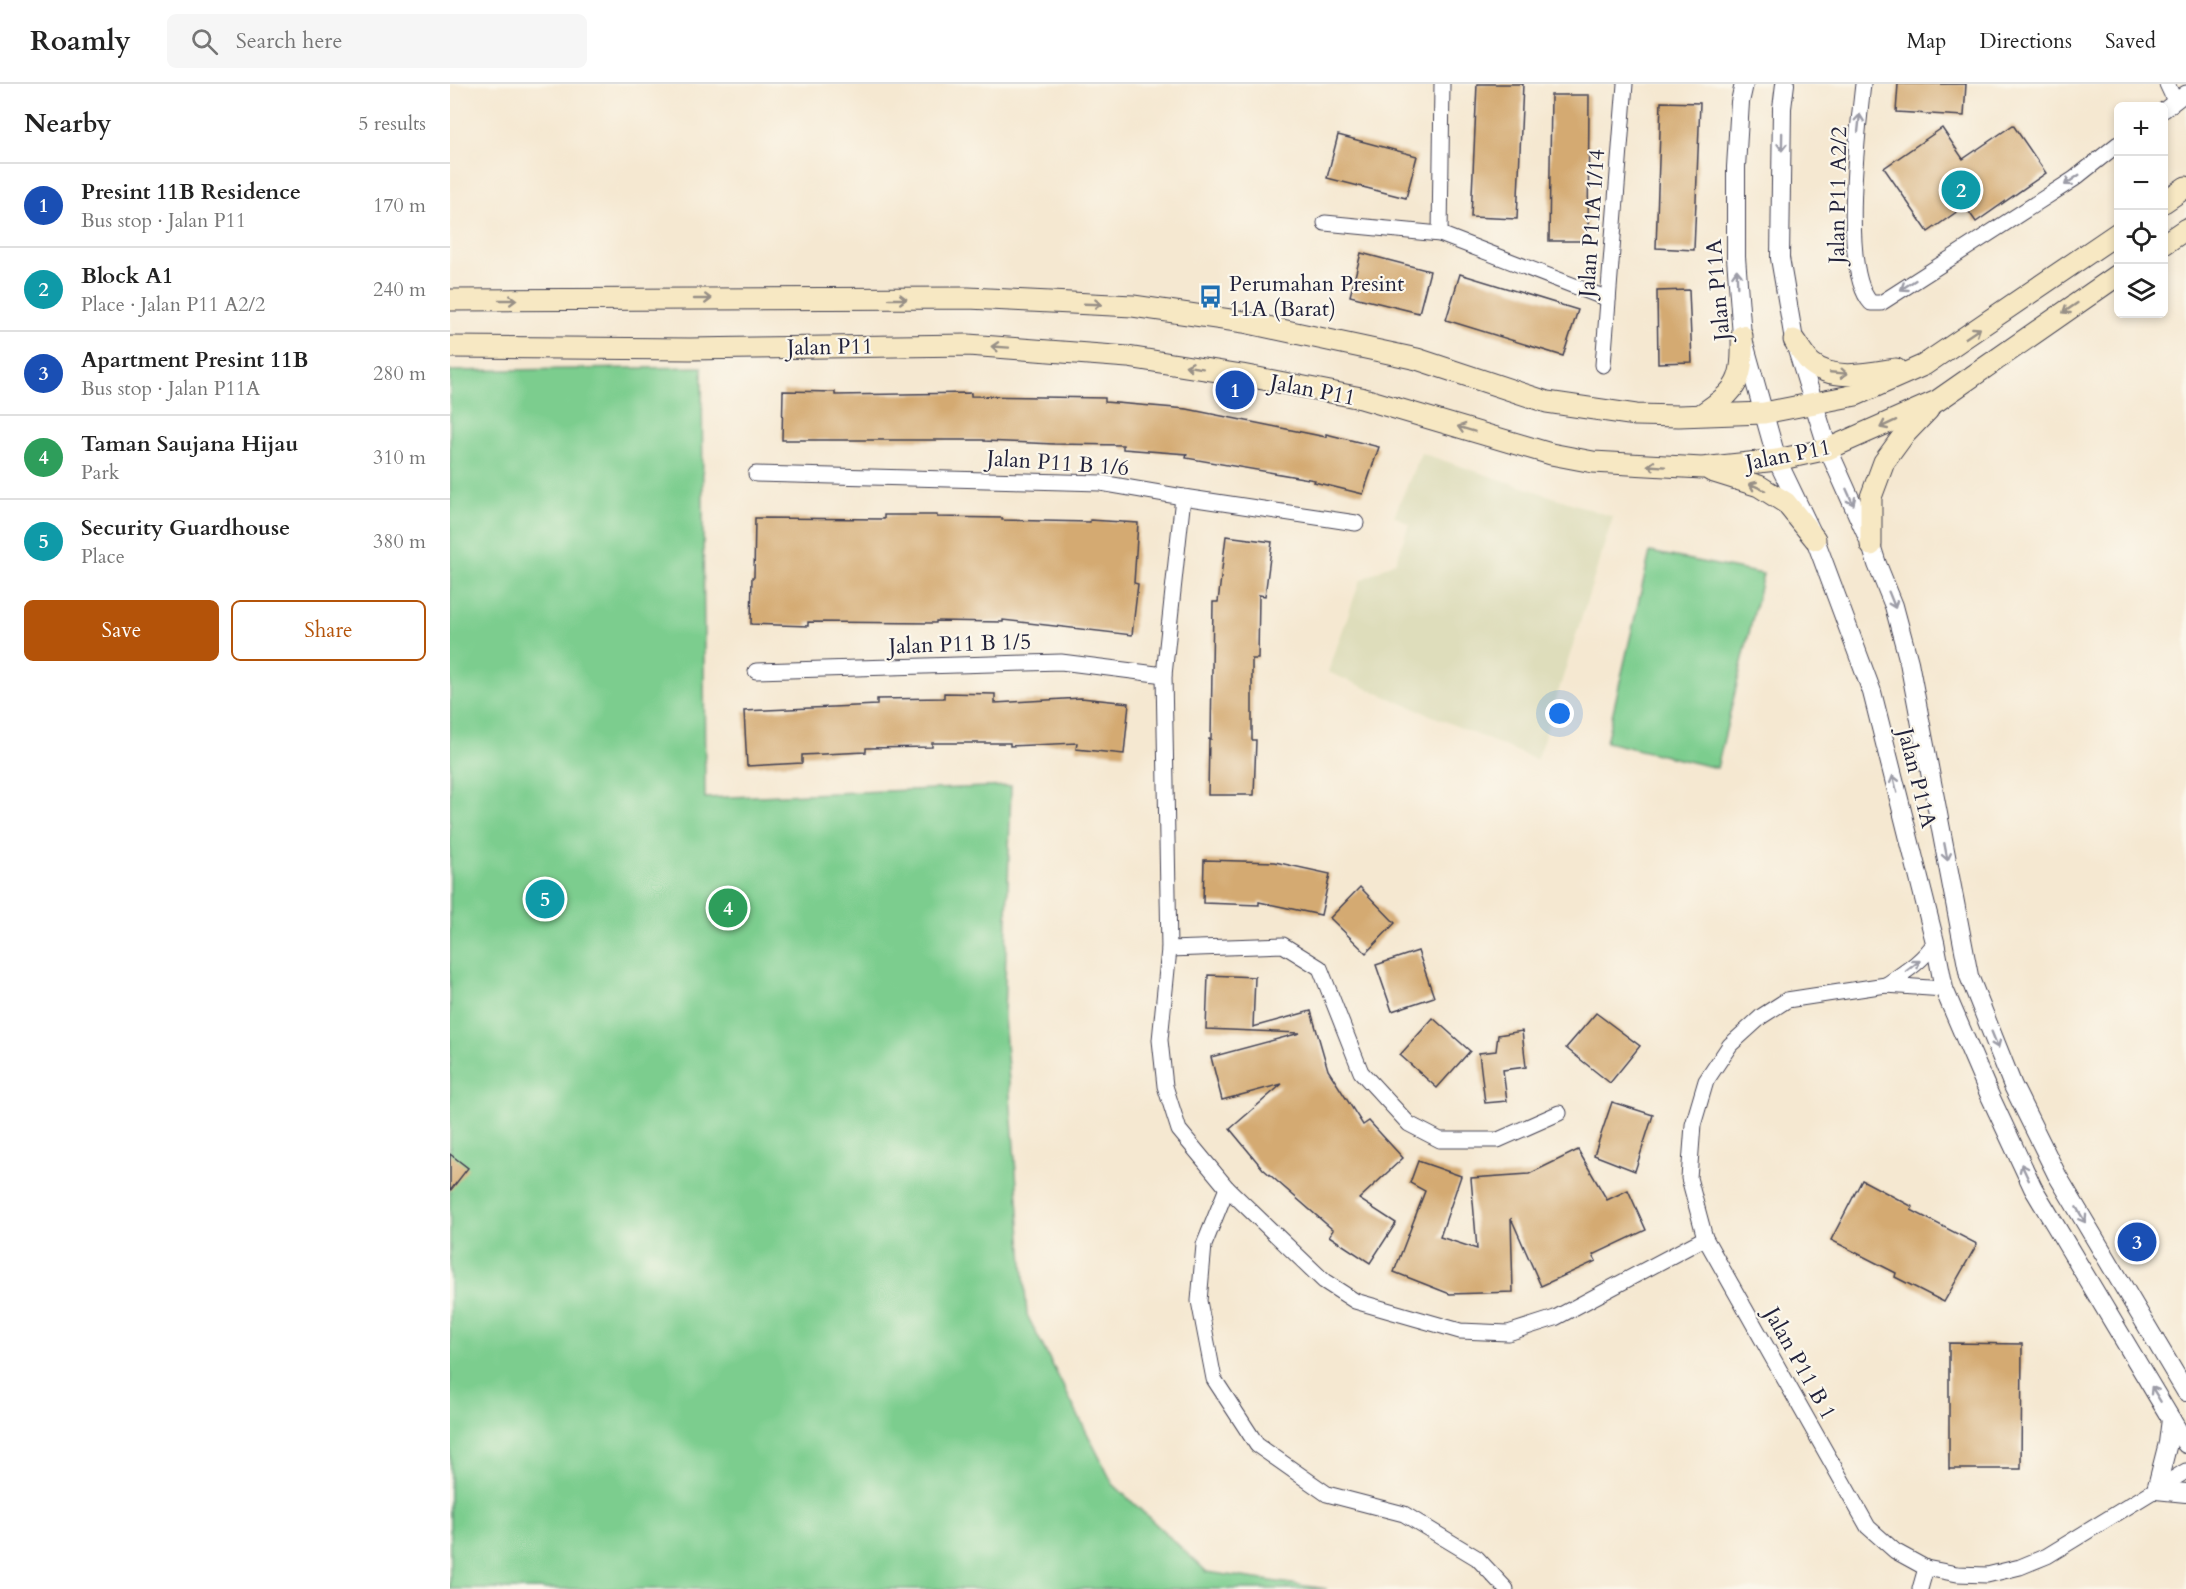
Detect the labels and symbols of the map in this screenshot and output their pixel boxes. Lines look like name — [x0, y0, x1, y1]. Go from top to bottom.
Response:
one-way arrow — [1854, 113, 1865, 133]
street label: Jalan P11 A2/2 — [1822, 126, 1854, 267]
one-way arrow — [1776, 132, 1787, 152]
street label: Jalan P11A 1/14 — [1572, 148, 1612, 301]
pin: 2 — [1942, 168, 1980, 212]
one-way arrow — [2064, 174, 2081, 186]
street label: Jalan P11A — [1699, 238, 1738, 345]
place label: Perumahan Presint 11A (Barat) — [1229, 269, 1404, 324]
one-way arrow — [1732, 269, 1743, 289]
one-way arrow — [1900, 279, 1917, 291]
bus stop icon: Perumahan Presint 11A (Barat) — [1198, 283, 1224, 309]
one-way arrow — [693, 293, 713, 305]
one-way arrow — [888, 293, 908, 305]
one-way arrow — [498, 294, 518, 306]
one-way arrow — [1083, 298, 1103, 309]
one-way arrow — [2063, 302, 2079, 314]
one-way arrow — [1964, 327, 1980, 339]
street label: Jalan P11 — [784, 331, 873, 363]
one-way arrow — [990, 341, 1010, 352]
one-way arrow — [1184, 362, 1204, 373]
street label: Jalan P11 — [1265, 366, 1358, 413]
pin: 1 — [1216, 368, 1254, 412]
one-way arrow — [1828, 368, 1848, 379]
one-way arrow — [1880, 418, 1898, 430]
one-way arrow — [1457, 423, 1476, 434]
street label: Jalan P11 — [1740, 432, 1833, 478]
street label: Jalan P11 B 1/6 — [983, 443, 1130, 483]
one-way arrow — [1646, 460, 1666, 471]
one-way arrow — [1749, 480, 1767, 492]
one-way arrow — [1845, 487, 1856, 506]
one-way arrow — [1887, 590, 1898, 609]
street label: Jalan P11 B 1/5 — [885, 627, 1032, 662]
your location — [1545, 699, 1574, 728]
street label: Jalan P11A — [1889, 722, 1944, 832]
one-way arrow — [1889, 775, 1901, 794]
one-way arrow — [1941, 842, 1952, 861]
pin: 5 — [526, 876, 565, 922]
pin: 4 — [708, 886, 748, 930]
one-way arrow — [1905, 960, 1921, 973]
one-way arrow — [1990, 1030, 2001, 1049]
one-way arrow — [2019, 1163, 2030, 1181]
one-way arrow — [2075, 1206, 2087, 1223]
pin: 3 — [2118, 1220, 2156, 1264]
street label: Jalan P11 B 1 — [1755, 1299, 1843, 1425]
one-way arrow — [2150, 1386, 2162, 1403]

